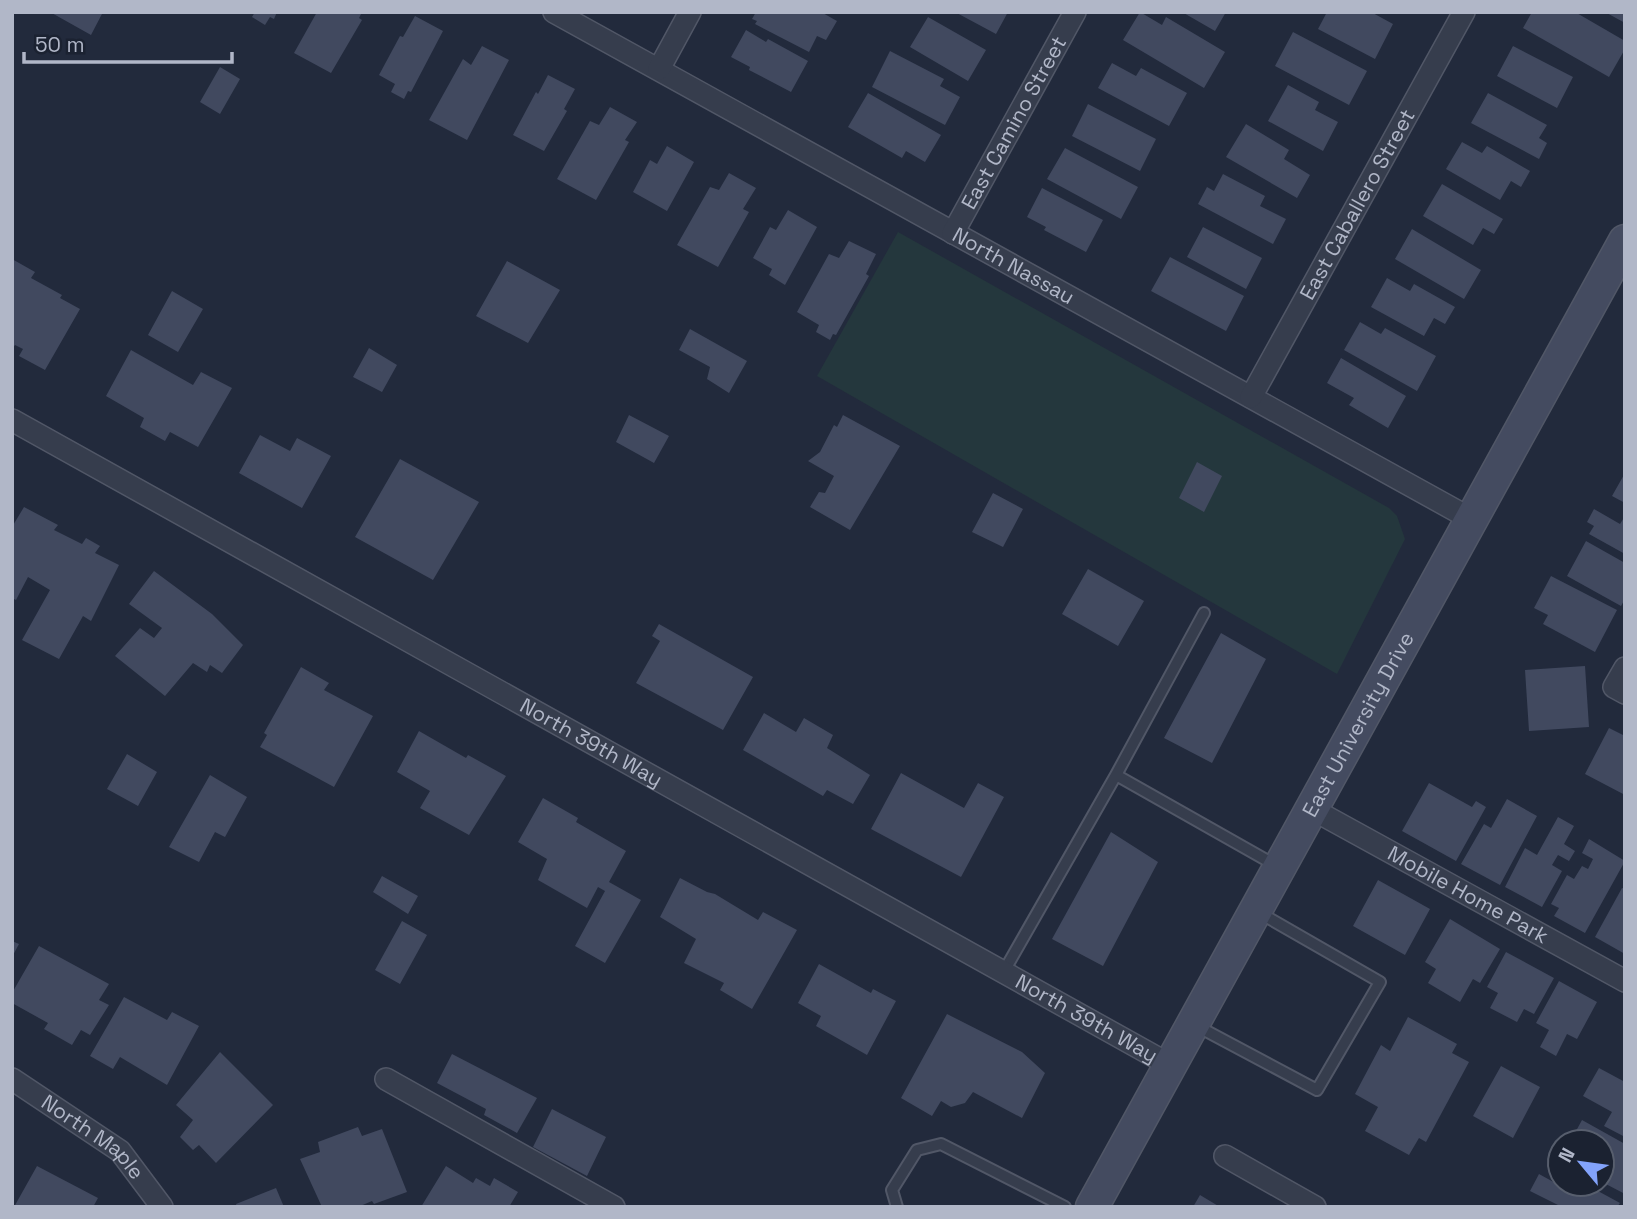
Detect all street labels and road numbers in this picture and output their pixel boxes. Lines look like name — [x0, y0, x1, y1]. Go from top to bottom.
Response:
street label: East Camino Street — [955, 31, 1072, 214]
street label: East Caballero Street — [1293, 104, 1421, 304]
street label: North Nassau — [948, 221, 1080, 310]
street label: East University Drive — [1296, 627, 1420, 822]
street label: North 39th Way — [515, 692, 667, 793]
street label: Mobile Home Park — [1383, 839, 1553, 949]
street label: North 39th Way — [1011, 968, 1163, 1069]
street label: North Maple — [36, 1088, 151, 1185]

